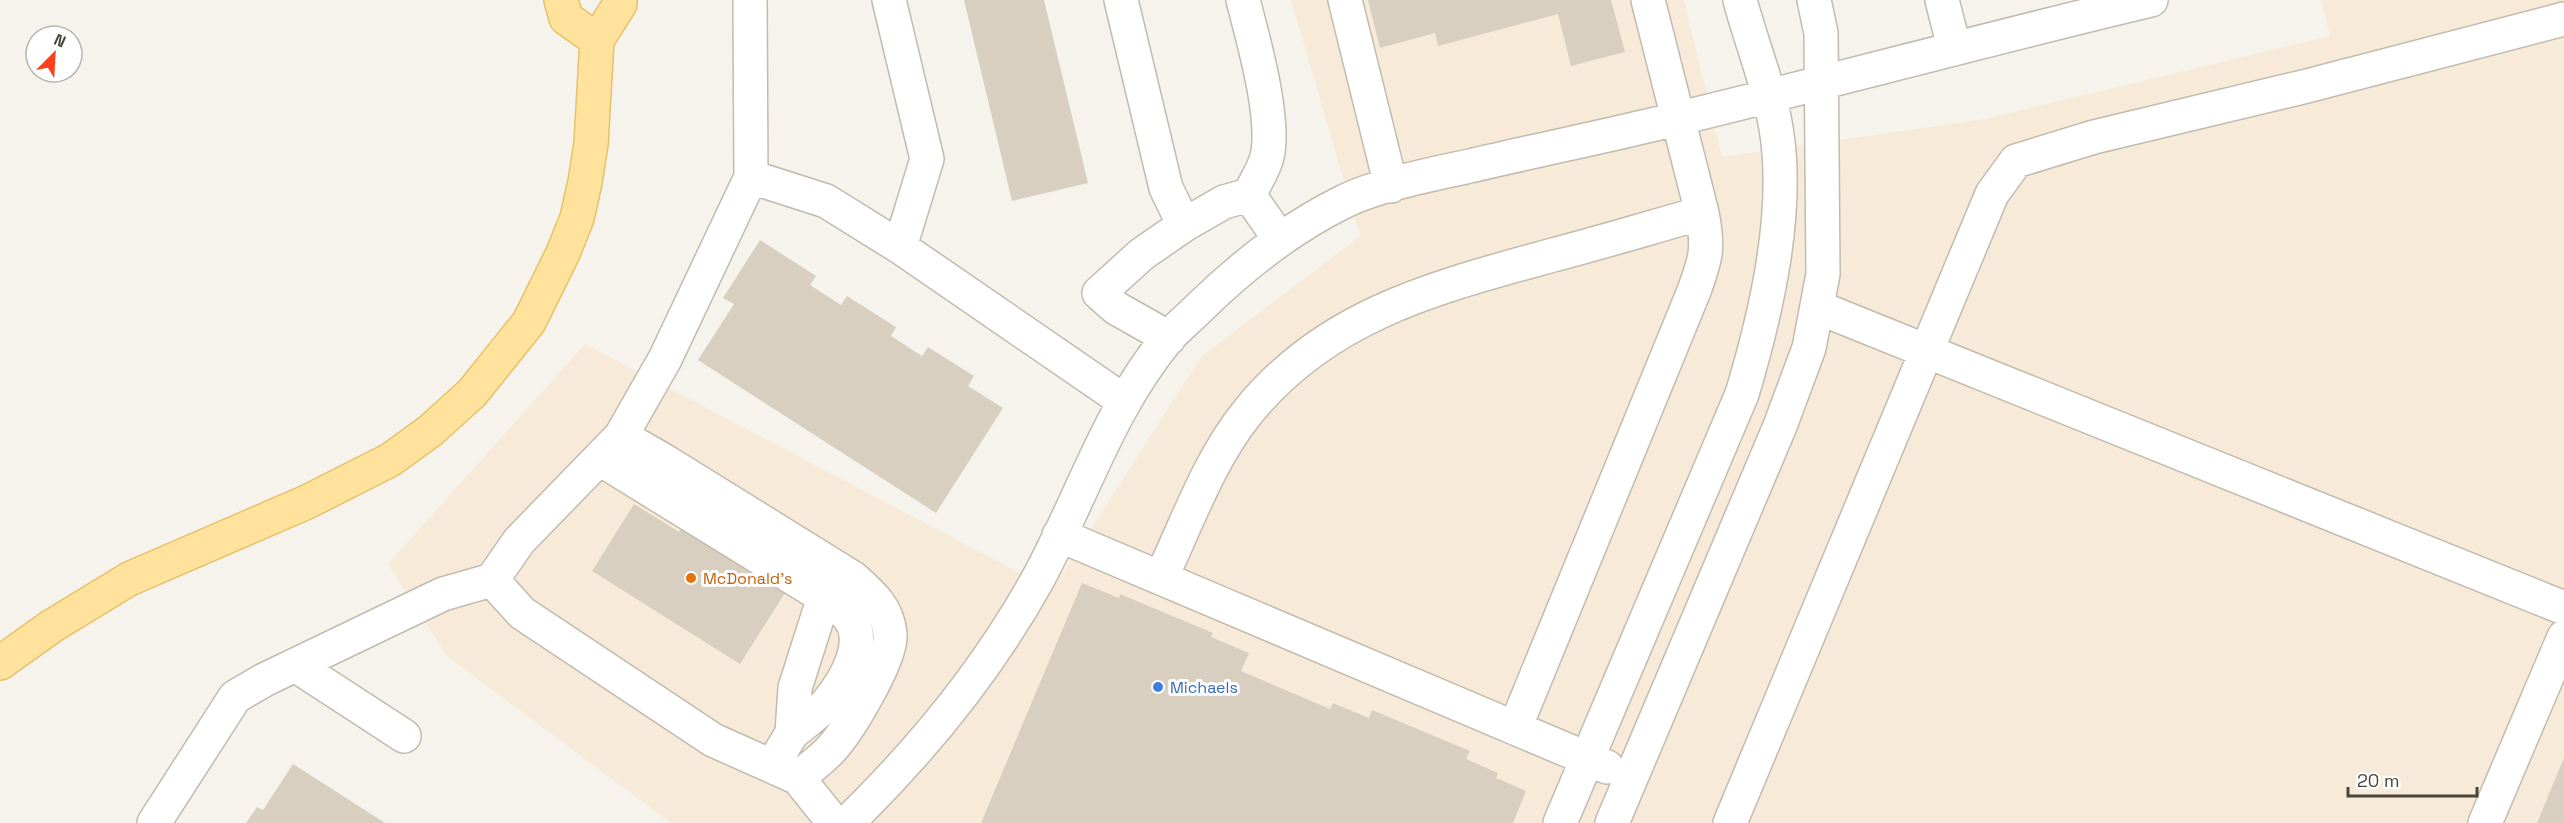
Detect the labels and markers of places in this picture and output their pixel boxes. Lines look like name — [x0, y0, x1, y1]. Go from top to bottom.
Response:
place label: McDonald's — [703, 568, 793, 589]
marker: McDonald's — [684, 571, 698, 585]
place label: Michaels — [1170, 677, 1238, 698]
marker: Michaels — [1151, 680, 1165, 694]

